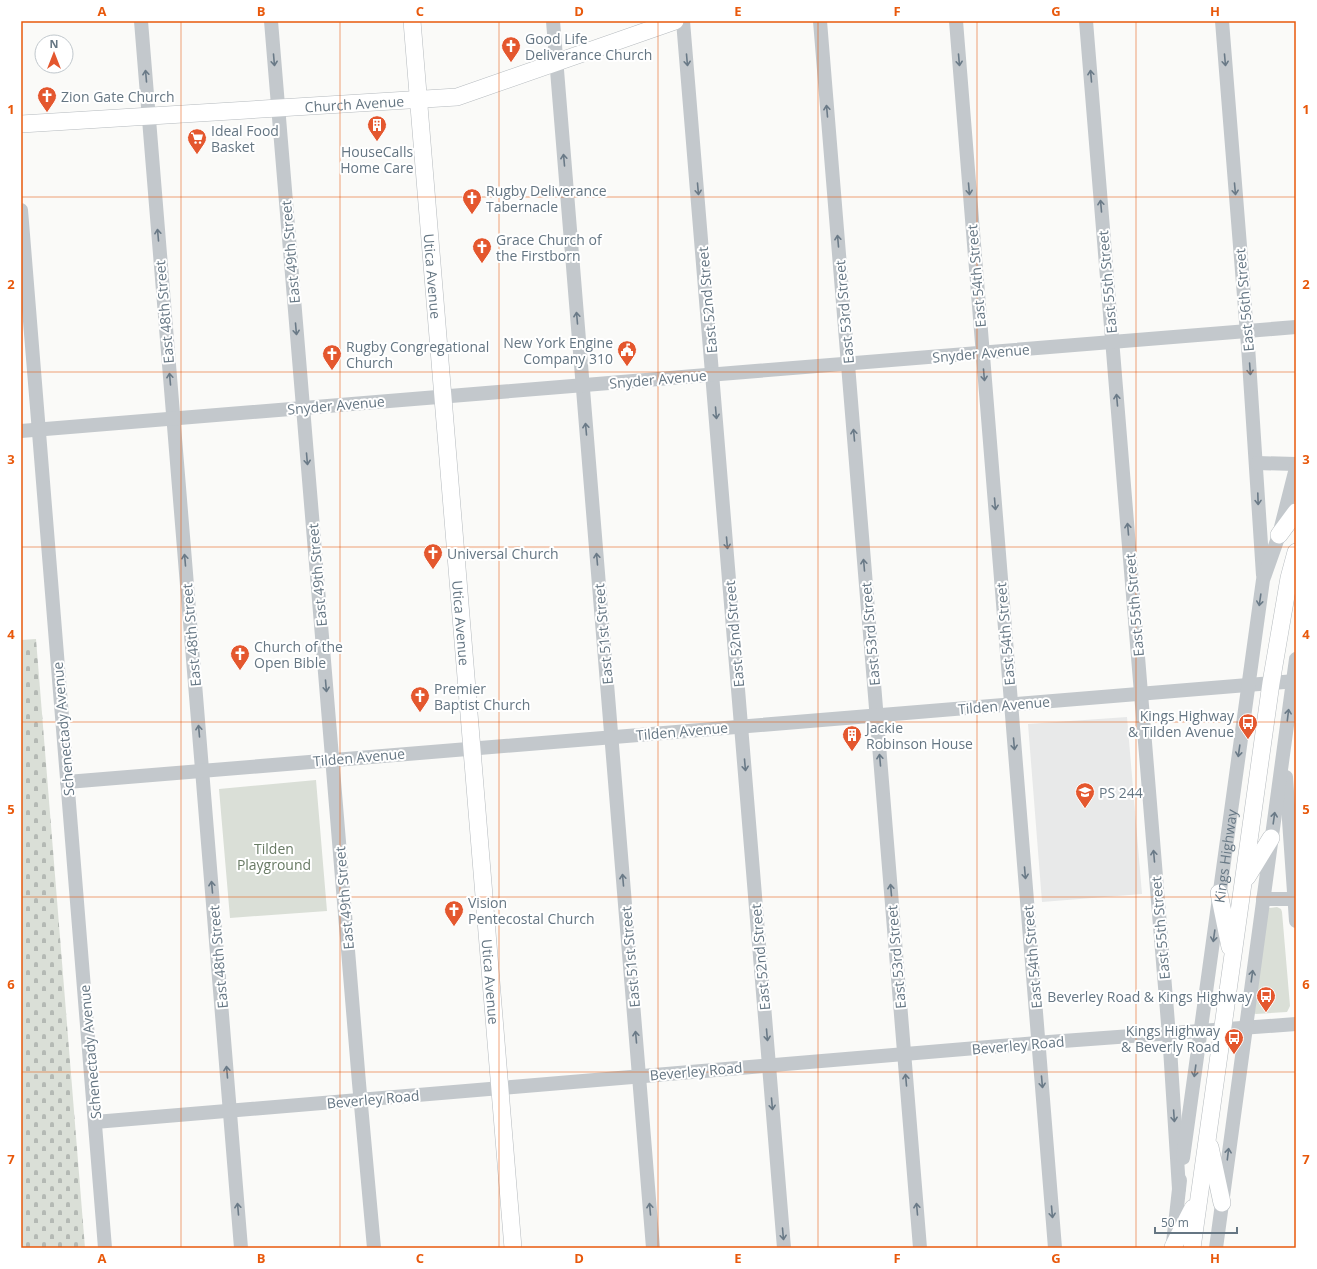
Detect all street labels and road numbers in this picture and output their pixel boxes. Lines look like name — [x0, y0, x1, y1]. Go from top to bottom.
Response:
street label: Church Avenue — [304, 91, 405, 116]
street label: East 49th Street — [276, 200, 304, 304]
street label: East 54th Street — [962, 224, 990, 328]
street label: East 55th Street — [1093, 230, 1121, 334]
street label: Utica Avenue — [420, 233, 446, 320]
street label: East 52nd Street — [693, 246, 721, 354]
street label: East 56th Street — [1230, 248, 1258, 352]
street label: East 53rd Street — [830, 259, 858, 365]
street label: East 48th Street — [150, 260, 178, 364]
street label: Snyder Avenue — [931, 339, 1031, 367]
street label: Snyder Avenue — [608, 365, 708, 393]
street label: Snyder Avenue — [286, 391, 386, 419]
street label: East 49th Street — [303, 523, 331, 627]
street label: East 55th Street — [1120, 553, 1148, 657]
street label: Utica Avenue — [449, 579, 475, 667]
street label: East 52nd Street — [720, 580, 748, 688]
street label: East 53rd Street — [856, 581, 884, 687]
street label: East 54th Street — [991, 582, 1019, 686]
street label: East 48th Street — [177, 583, 205, 687]
street label: East 51st Street — [589, 583, 617, 685]
street label: Schenectady Avenue — [48, 661, 78, 797]
street label: Tilden Avenue — [957, 692, 1051, 718]
street label: Tilden Avenue — [635, 718, 729, 744]
street label: Tilden Avenue — [312, 744, 406, 770]
street label: Kings Highway — [1209, 807, 1241, 904]
street label: East 49th Street — [330, 846, 358, 950]
street label: East 55th Street — [1146, 876, 1174, 980]
street label: East 52nd Street — [746, 903, 774, 1011]
street label: East 53rd Street — [882, 904, 910, 1010]
street label: East 48th Street — [204, 905, 232, 1009]
street label: East 54th Street — [1018, 905, 1046, 1009]
street label: East 51st Street — [616, 906, 644, 1008]
street label: Utica Avenue — [478, 938, 504, 1025]
street label: Schenectady Avenue — [75, 984, 105, 1120]
street label: Beverley Road — [971, 1031, 1065, 1059]
street label: Beverley Road — [649, 1057, 743, 1085]
street label: Beverley Road — [326, 1085, 420, 1113]

